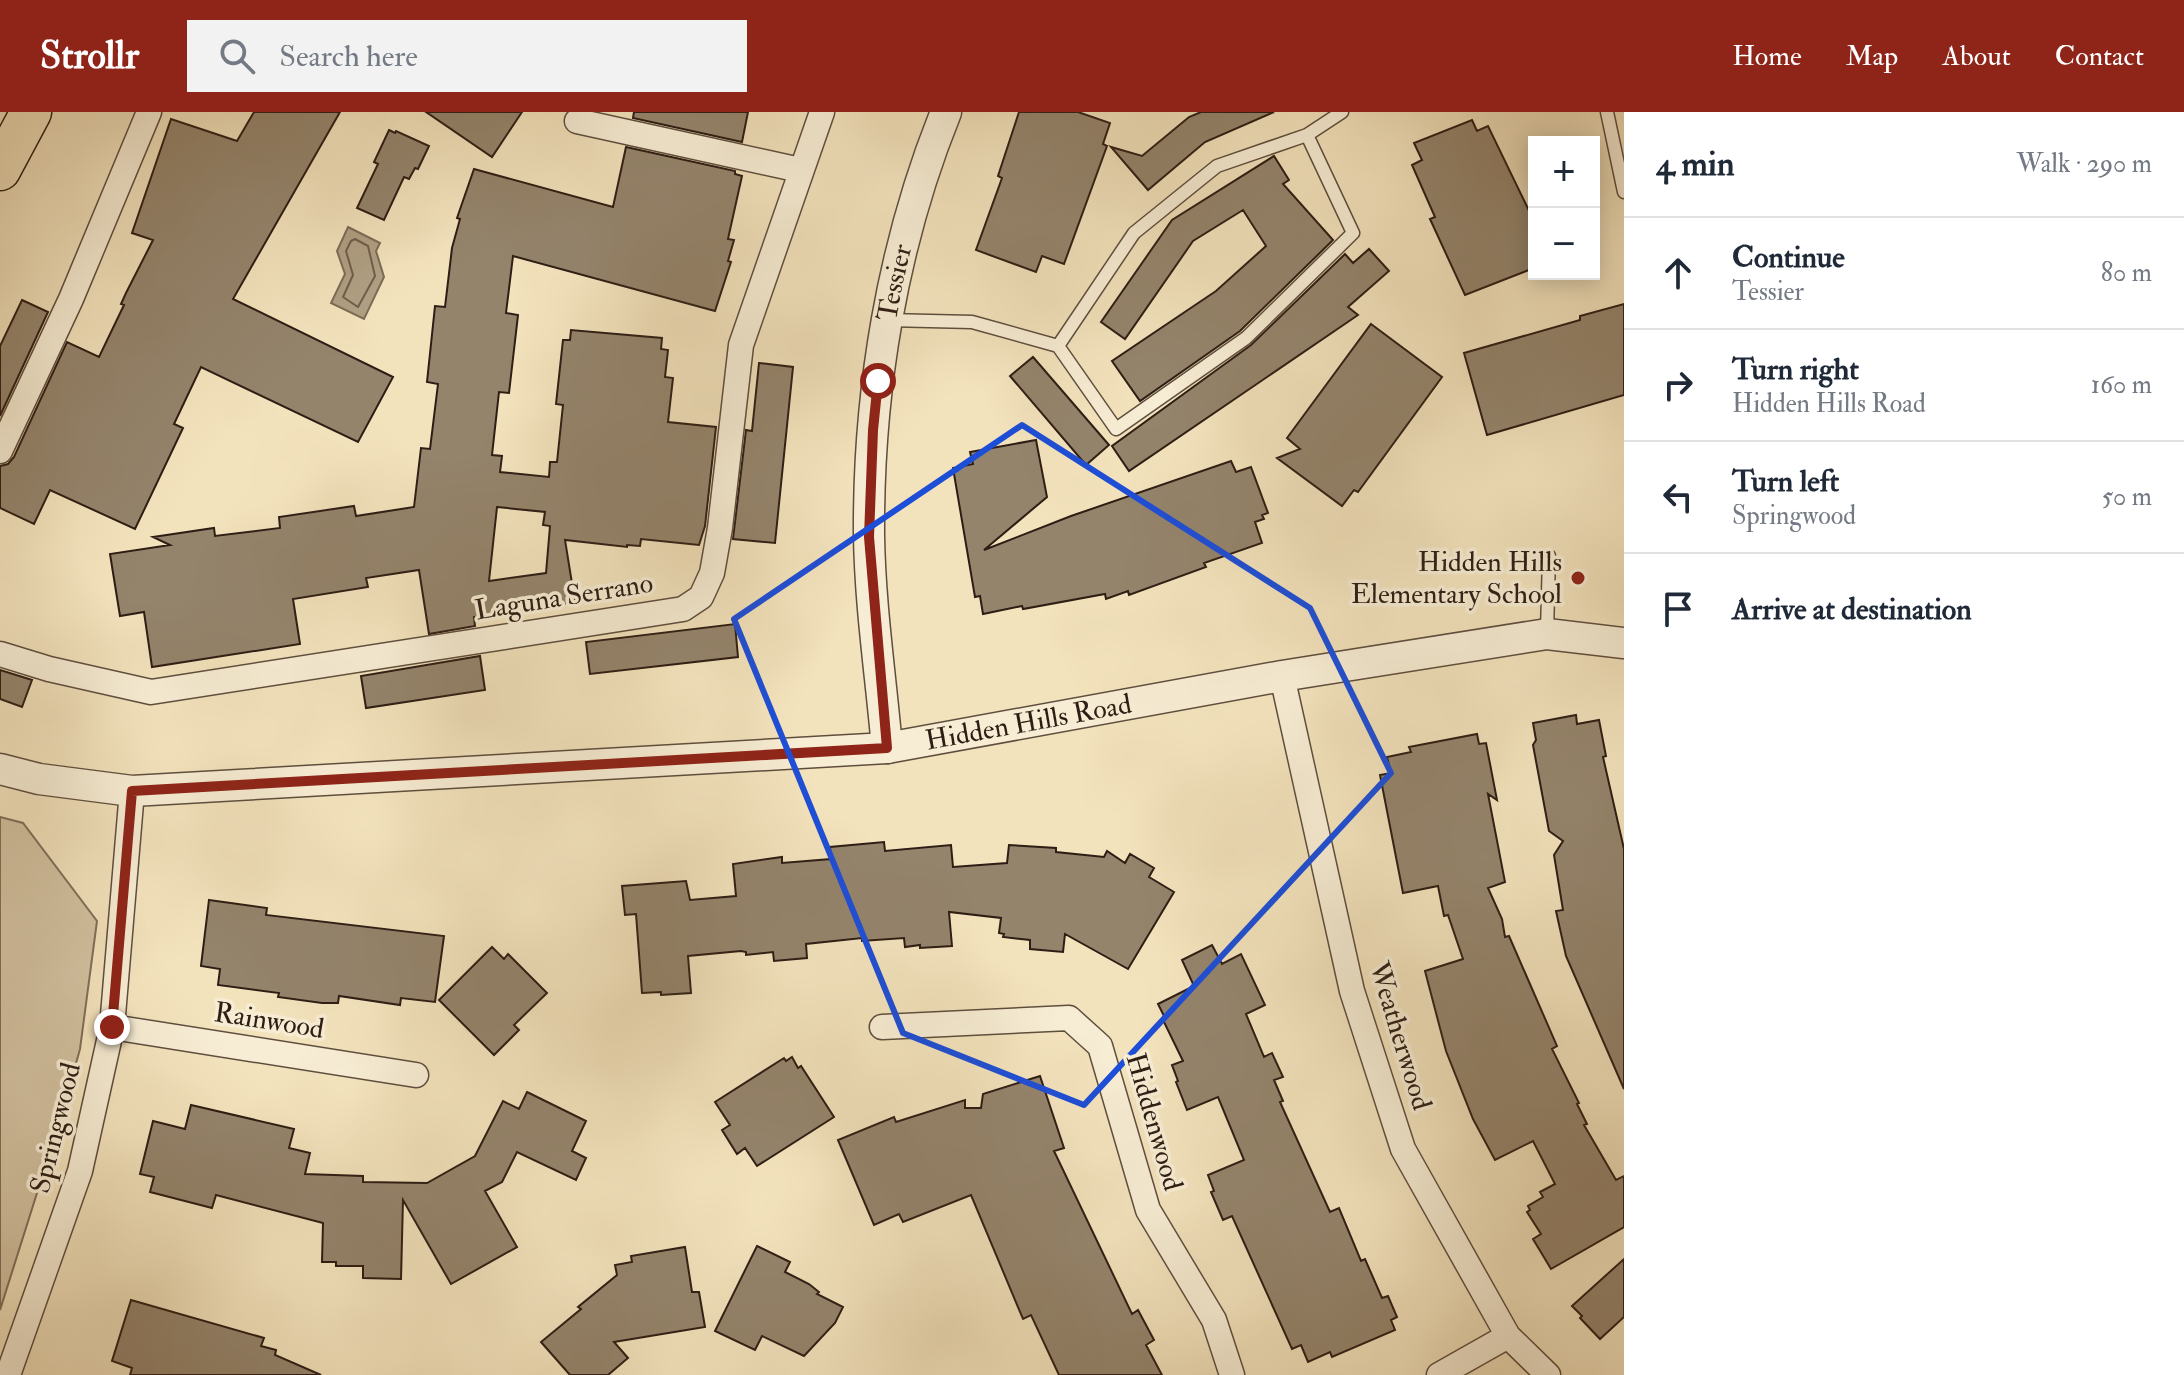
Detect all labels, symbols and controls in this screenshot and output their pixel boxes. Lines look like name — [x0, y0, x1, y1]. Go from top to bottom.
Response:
search box — [187, 20, 747, 92]
text: Strollr — [40, 32, 139, 80]
icon: search — [215, 34, 259, 78]
text: Search here — [279, 38, 418, 75]
text: Home — [1732, 39, 1802, 74]
text: Map — [1846, 39, 1898, 74]
text: About — [1942, 39, 2011, 74]
text: Contact — [2055, 39, 2144, 74]
map controls — [1528, 136, 1600, 280]
button: + — [1528, 136, 1600, 208]
text: 4 min — [1656, 143, 1734, 186]
text: Walk · 290 m — [2017, 148, 2152, 180]
button: − — [1528, 208, 1600, 280]
text: Continue — [1732, 239, 1845, 276]
street label: Tessier — [869, 240, 920, 324]
icon: ahead — [1656, 251, 1700, 295]
text: 80 m — [2101, 257, 2152, 289]
text: Tessier — [1732, 276, 1804, 308]
text: Turn right — [1732, 351, 1859, 388]
route start — [860, 363, 896, 399]
icon: right — [1656, 363, 1700, 407]
text: 160 m — [2091, 369, 2152, 401]
text: Hidden Hills Road — [1732, 388, 1926, 420]
text: Turn left — [1732, 463, 1839, 500]
icon: left — [1656, 475, 1700, 519]
text: 50 m — [2102, 481, 2152, 513]
text: Springwood — [1732, 500, 1856, 532]
place label: Hidden Hills Elementary School — [1351, 545, 1562, 612]
street label: Laguna Serrano — [473, 566, 655, 628]
marker: Hidden Hills Elementary School — [1569, 569, 1587, 587]
icon: arrive — [1656, 587, 1700, 631]
text: Arrive at destination — [1732, 591, 1972, 628]
street label: Hidden Hills Road — [923, 686, 1134, 758]
street label: Weatherwood — [1361, 957, 1439, 1114]
street label: Rainwood — [211, 995, 327, 1047]
route end — [94, 1009, 130, 1045]
street label: Hiddenwood — [1118, 1049, 1190, 1195]
street label: Springwood — [23, 1059, 89, 1197]

